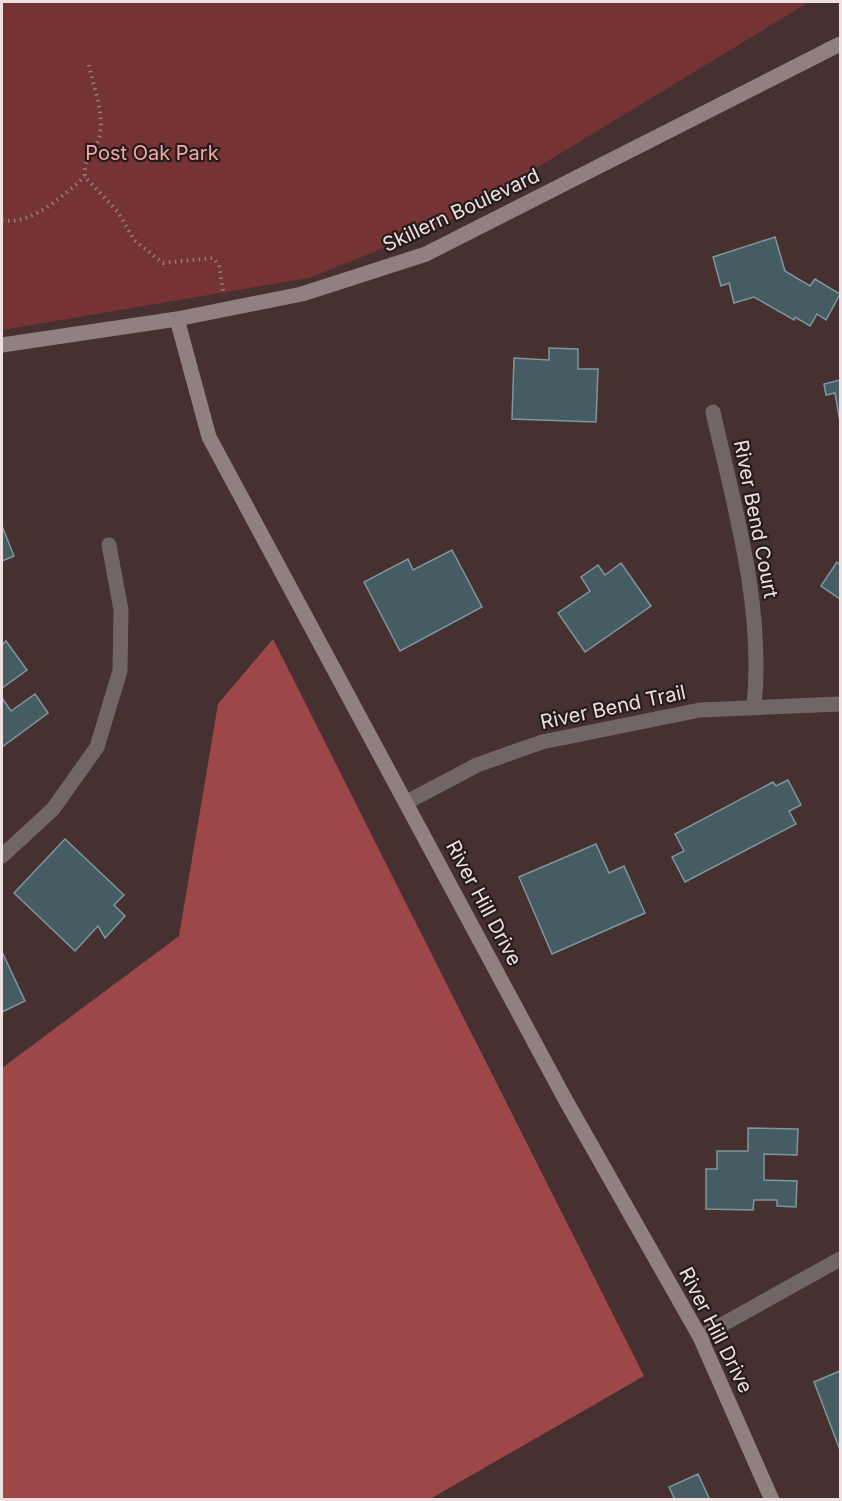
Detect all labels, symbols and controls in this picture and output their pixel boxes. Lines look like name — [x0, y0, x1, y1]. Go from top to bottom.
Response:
park label: Post Oak Park — [85, 141, 219, 165]
street label: Skillern Boulevard — [379, 163, 543, 257]
street label: River Bend Court — [729, 438, 783, 601]
street label: River Bend Trail — [538, 680, 688, 734]
street label: River Hill Drive — [441, 836, 527, 970]
street label: River Hill Drive — [674, 1263, 758, 1397]

